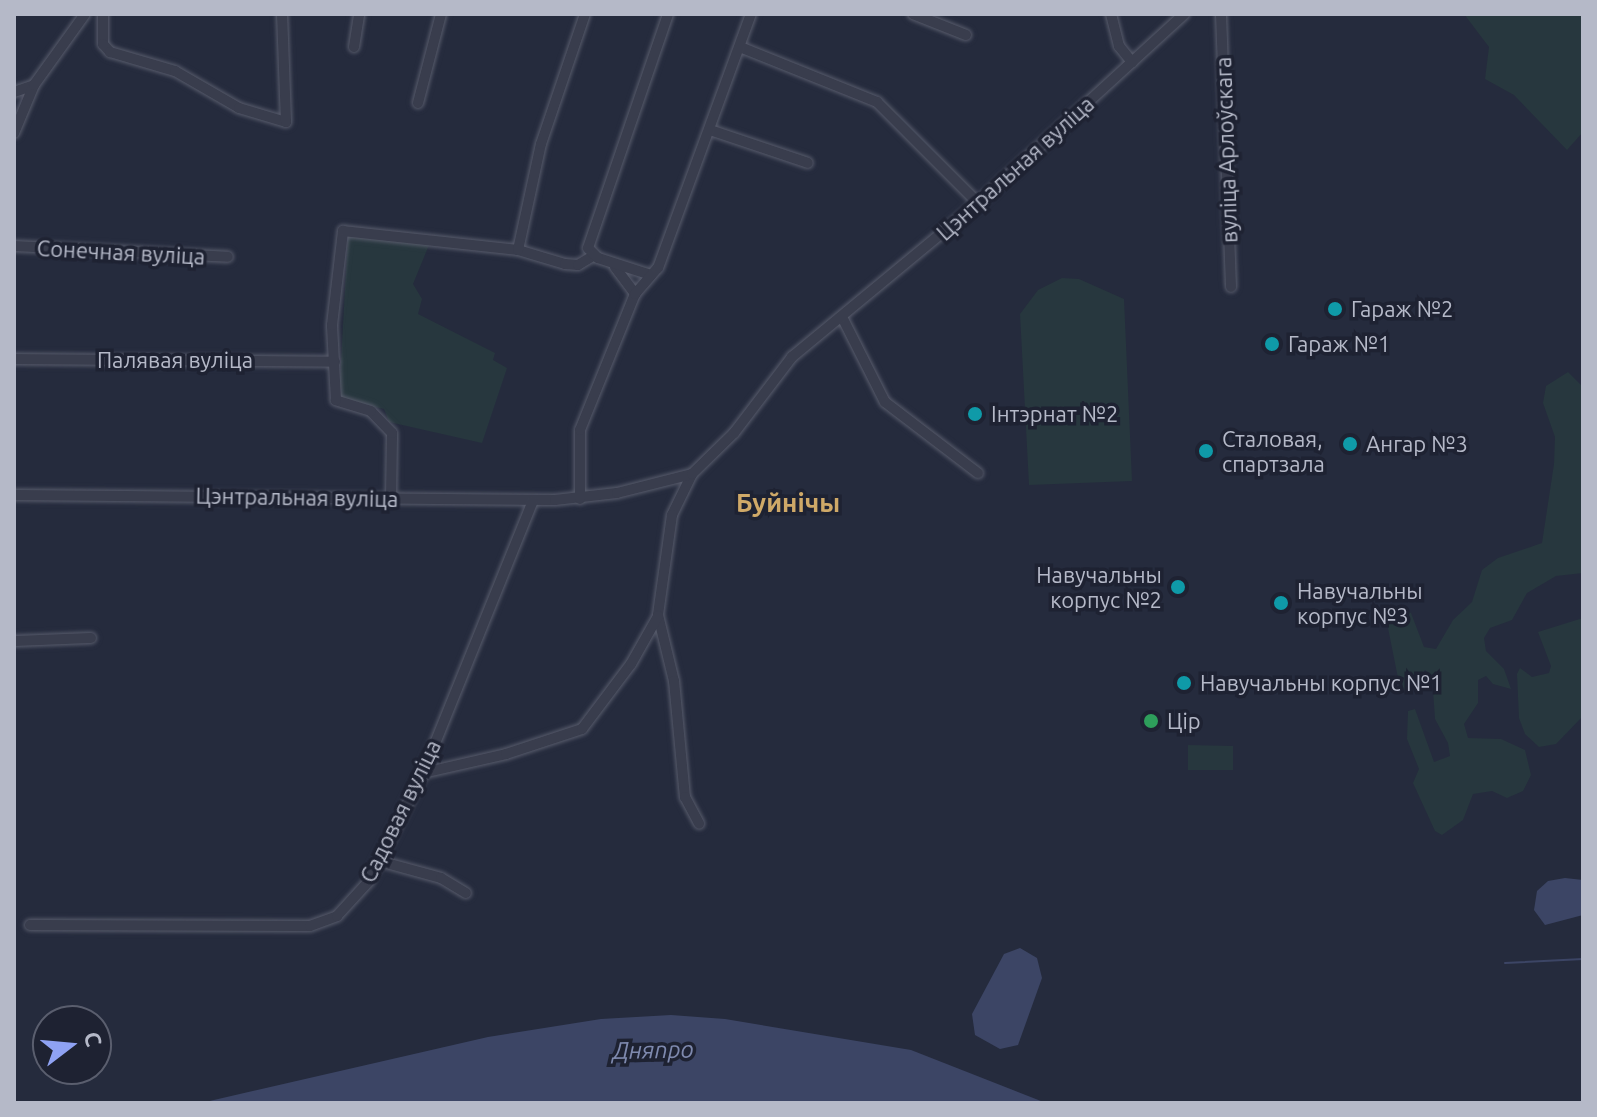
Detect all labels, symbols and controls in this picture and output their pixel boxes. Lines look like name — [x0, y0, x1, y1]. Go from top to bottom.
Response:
street label: вуліца Арлоўскага — [1210, 56, 1242, 244]
street label: Цэнтральная вуліца — [931, 90, 1099, 246]
street label: Сонечная вуліца — [36, 234, 206, 270]
place label: Гараж №2 — [1351, 296, 1453, 322]
marker: Гараж №2 — [1326, 300, 1344, 318]
place label: Гараж №1 — [1288, 331, 1390, 357]
marker: Гараж №1 — [1263, 335, 1281, 353]
street label: Палявая вуліца — [97, 347, 253, 373]
place label: Інтэрнат №2 — [991, 401, 1118, 427]
marker: Інтэрнат №2 — [966, 405, 984, 423]
place label: Сталовая, спартзала — [1222, 425, 1325, 476]
place label: Ангар №3 — [1366, 431, 1468, 457]
marker: Ангар №3 — [1341, 435, 1359, 453]
marker: Сталовая, спартзала — [1197, 442, 1215, 460]
street label: Цэнтральная вуліца — [195, 482, 399, 512]
district label: Буйнічы — [736, 487, 840, 519]
place label: Навучальны корпус №2 — [1036, 561, 1162, 612]
place label: Навучальны корпус №3 — [1297, 577, 1423, 628]
marker: Навучальны корпус №2 — [1169, 578, 1187, 596]
marker: Навучальны корпус №3 — [1272, 594, 1290, 612]
place label: Навучальны корпус №1 — [1200, 670, 1442, 696]
marker: Навучальны корпус №1 — [1175, 674, 1193, 692]
place label: Цір — [1167, 708, 1201, 734]
marker: Цір — [1142, 712, 1160, 730]
street label: Садовая вуліца — [354, 735, 446, 887]
north arrow — [32, 1005, 112, 1085]
text: С — [80, 1029, 108, 1049]
water label: Дняпро — [612, 1035, 694, 1065]

